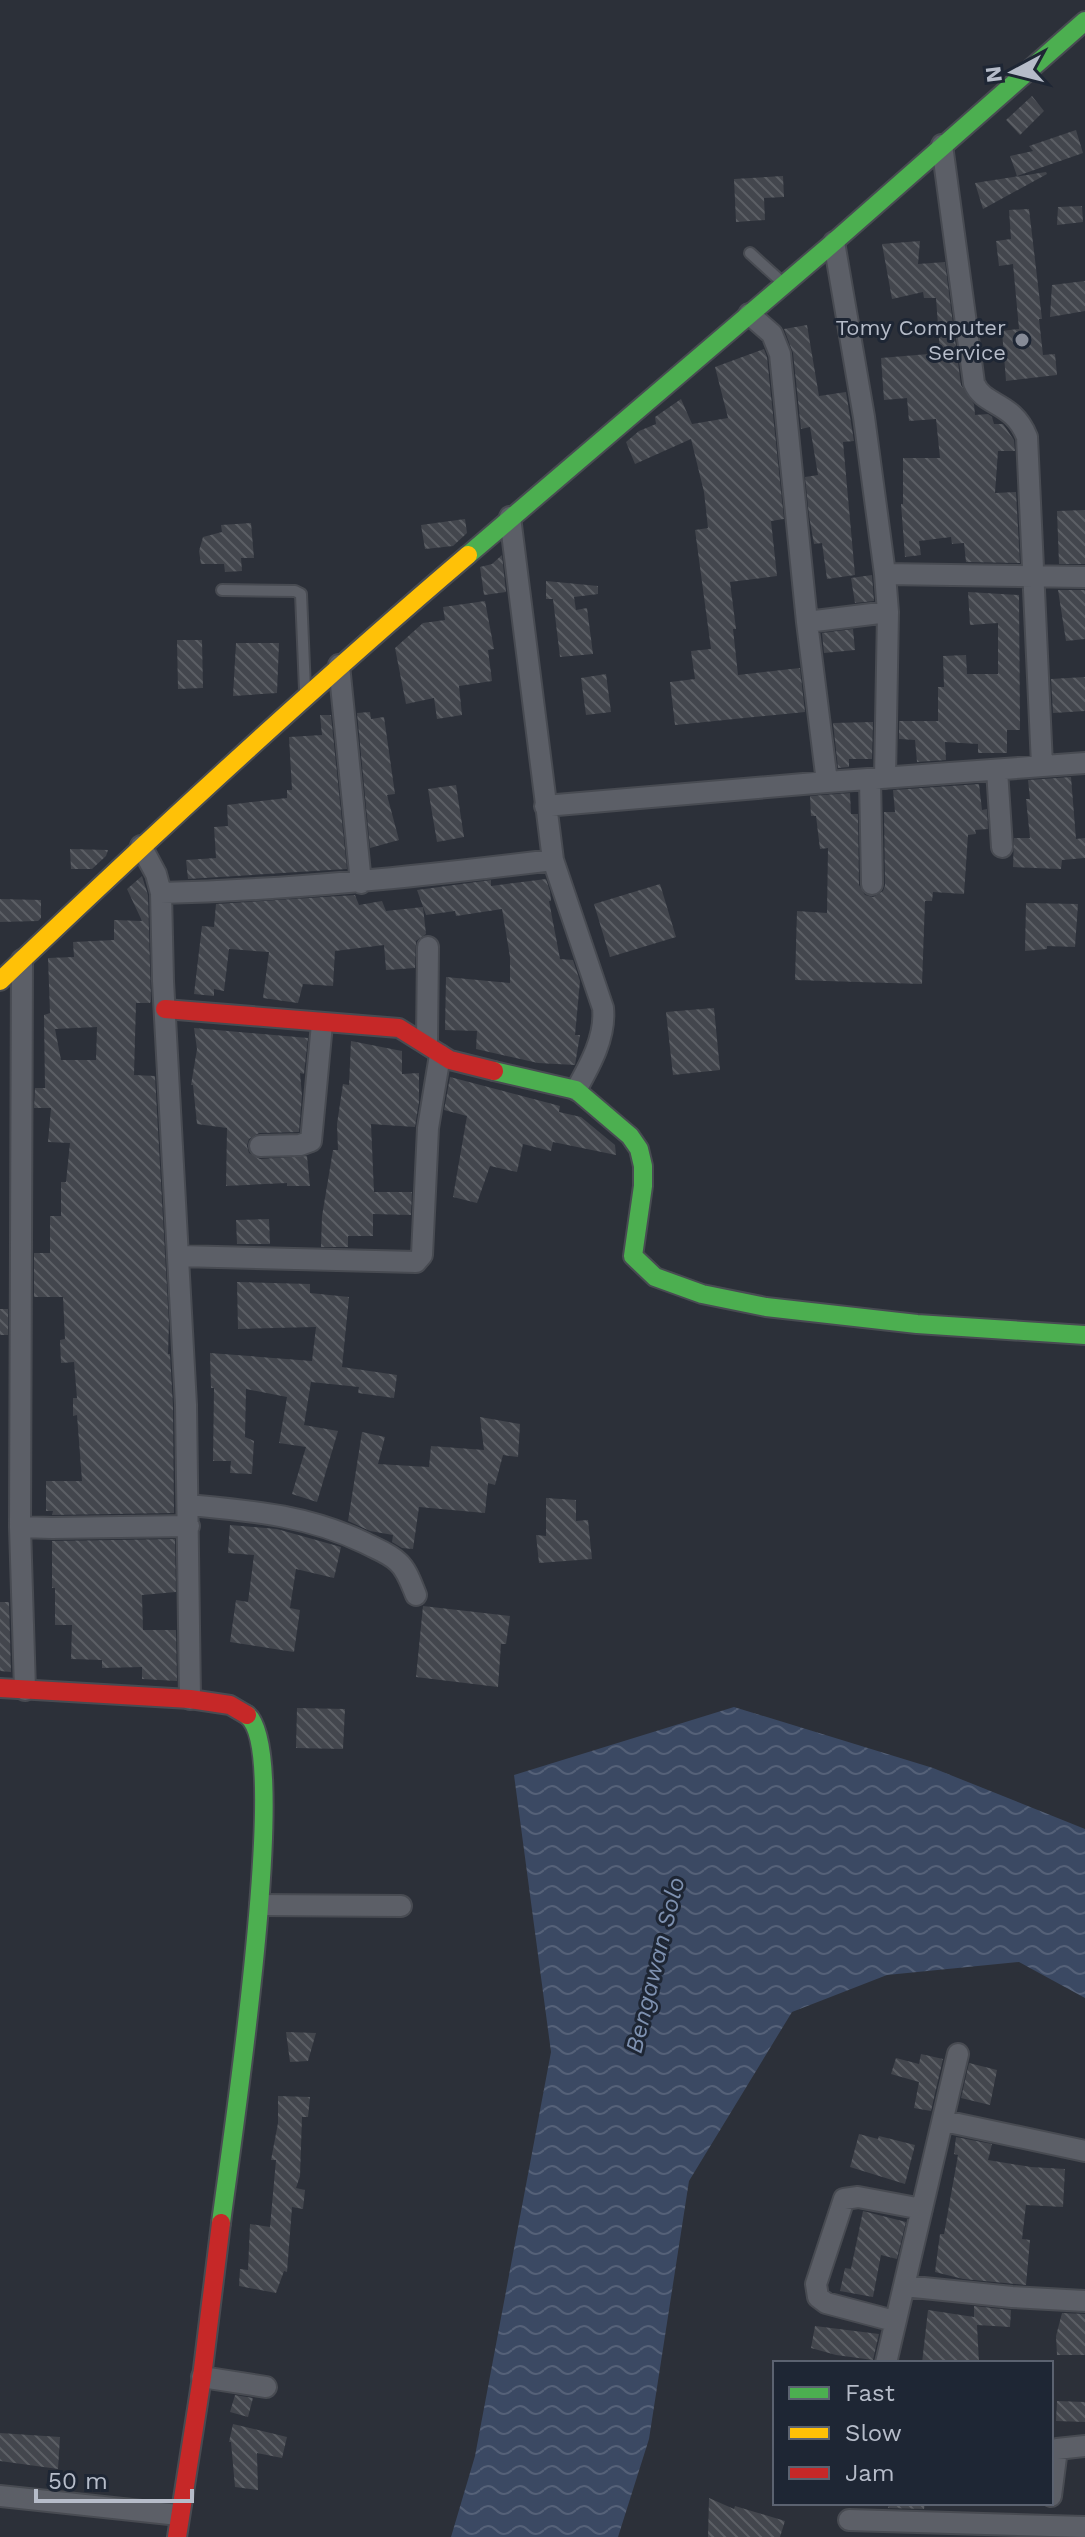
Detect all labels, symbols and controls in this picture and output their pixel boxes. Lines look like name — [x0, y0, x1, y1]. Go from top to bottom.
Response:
north arrow — [973, 32, 1053, 112]
text: N — [980, 65, 1007, 84]
place label: Tomy Computer Service — [835, 315, 1006, 365]
marker: Tomy Computer Service — [1013, 331, 1031, 349]
water label: Bengawan Solo — [620, 1874, 690, 2056]
legend — [773, 2361, 1053, 2505]
text: Fast — [845, 2379, 895, 2407]
text: Slow — [845, 2419, 902, 2447]
scale bar — [36, 2453, 192, 2503]
text: Jam — [845, 2459, 895, 2487]
text: 50 m — [48, 2467, 108, 2495]

